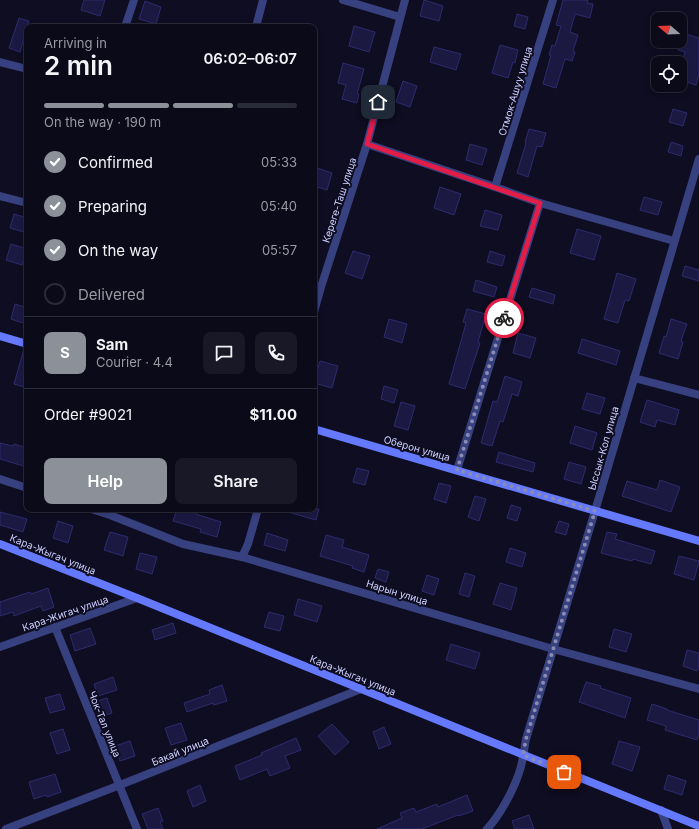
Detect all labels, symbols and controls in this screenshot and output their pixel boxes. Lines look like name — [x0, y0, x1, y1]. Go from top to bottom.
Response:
north arrow — [651, 12, 687, 48]
map controls — [651, 12, 687, 92]
text: Arriving in — [44, 35, 107, 51]
street label: Отмок-Ашуу улица — [496, 45, 534, 137]
text: 06:02–06:07 — [203, 49, 297, 68]
text: 2 min — [44, 50, 113, 81]
button: locate — [651, 56, 687, 92]
pin — [361, 85, 395, 119]
icon: home — [367, 91, 389, 113]
text: On the way · 190 m — [44, 114, 161, 130]
icon: check — [44, 151, 66, 173]
text: Confirmed — [78, 153, 153, 172]
text: 05:33 — [261, 154, 297, 170]
street label: Кереге-Таш улица — [320, 156, 358, 244]
icon: check — [44, 195, 66, 217]
text: Preparing — [78, 197, 147, 216]
text: 05:40 — [261, 198, 297, 214]
icon: check — [44, 239, 66, 261]
text: On the way — [78, 241, 158, 260]
text: 05:57 — [262, 242, 297, 258]
text: Delivered — [78, 285, 145, 304]
courier — [484, 298, 524, 338]
icon: bike — [493, 307, 515, 329]
button: chat — [203, 332, 245, 374]
button: phone — [255, 332, 297, 374]
text: Sam — [96, 335, 128, 354]
text: S — [60, 343, 70, 362]
text: Courier · 4.4 — [96, 354, 173, 370]
text: Order #9021 — [44, 405, 132, 424]
text: $11.00 — [249, 405, 297, 424]
street label: Ыссык-Кол улица — [585, 405, 621, 491]
street label: Оберон улица — [382, 433, 452, 463]
button: Help — [44, 458, 167, 504]
button: Share — [175, 458, 297, 504]
street label: Кара-Жыгач улица — [8, 531, 98, 577]
street label: Нарын улица — [365, 577, 429, 607]
street label: Кара-Жигач улица — [20, 593, 110, 633]
street label: Кара-Жыгач улица — [308, 652, 398, 698]
street label: Чок-Тал улица — [86, 689, 124, 759]
street label: Бакай улица — [150, 734, 210, 768]
pin — [547, 755, 581, 789]
icon: bag — [553, 761, 575, 783]

